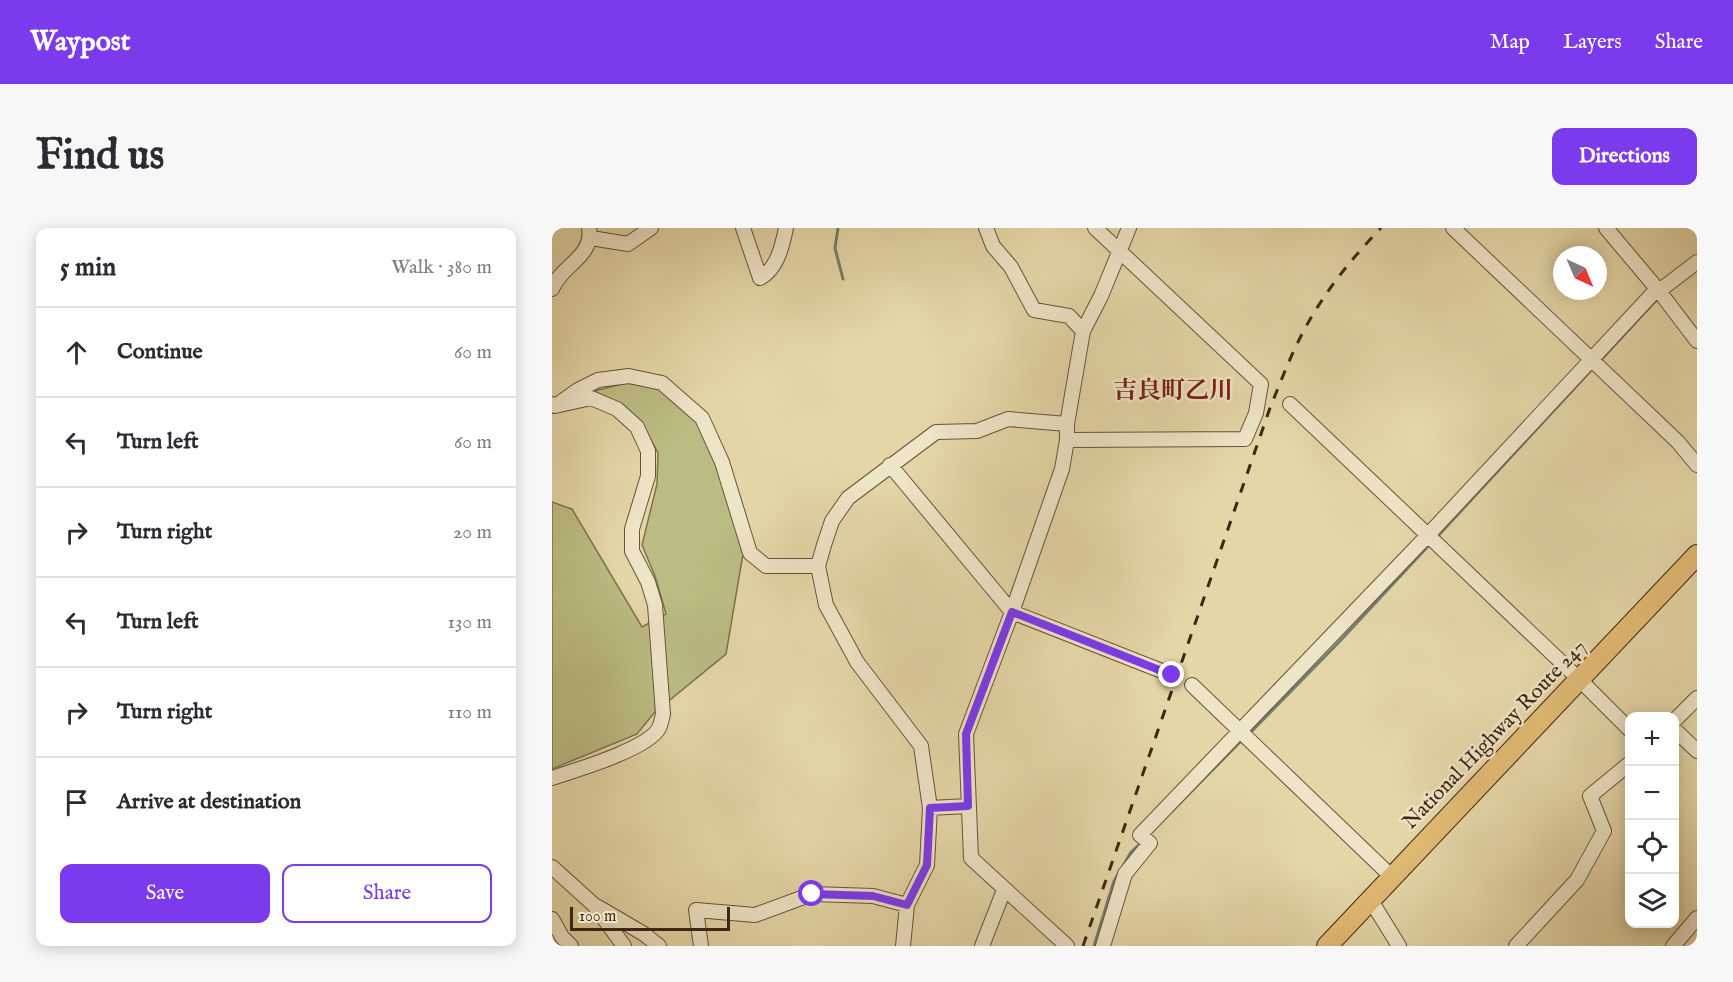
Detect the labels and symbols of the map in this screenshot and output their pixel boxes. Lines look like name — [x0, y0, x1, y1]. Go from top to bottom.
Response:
north arrow — [1553, 246, 1607, 300]
district label: 吉良町乙川 — [1113, 376, 1233, 407]
street label: National Highway Route 247 — [1397, 635, 1593, 836]
route end — [1158, 661, 1184, 687]
route start — [798, 880, 824, 906]
scale bar — [570, 904, 730, 932]

